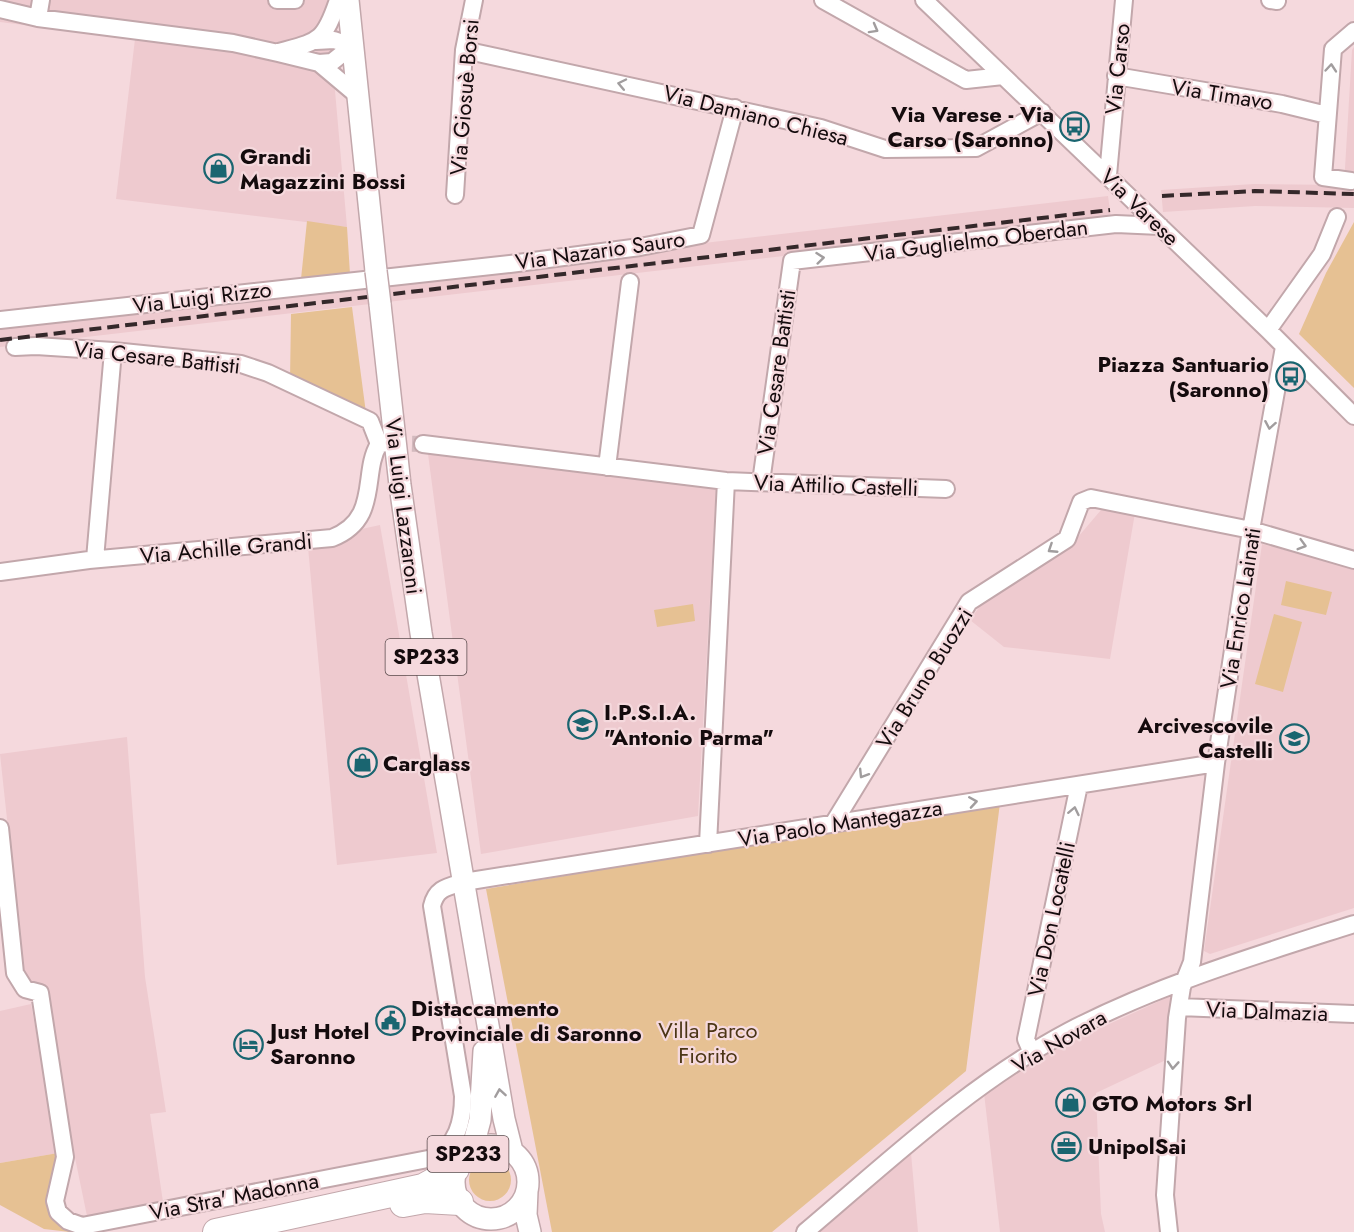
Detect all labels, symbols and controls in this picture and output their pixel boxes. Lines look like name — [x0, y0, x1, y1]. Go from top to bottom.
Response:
street label: Via Giosuè Borsi — [441, 17, 487, 177]
one-way arrow — [867, 21, 878, 33]
street label: Via Carso — [1096, 22, 1138, 116]
one-way arrow — [1324, 64, 1337, 73]
street label: Via Timavo — [1169, 70, 1275, 118]
street label: Via Damiano Chiesa — [660, 77, 852, 153]
one-way arrow — [617, 78, 627, 91]
place label: Via Varese - Via Carso (Saronno) — [887, 98, 1054, 155]
bus stop icon: Via Varese - Via Carso (Saronno) — [1059, 111, 1091, 143]
place label: Grandi Magazzini Bossi — [240, 140, 406, 197]
shop icon: Grandi Magazzini Bossi — [203, 153, 235, 185]
street label: Via Varese — [1093, 161, 1187, 253]
street label: Via Guglielmo Oberdan — [862, 210, 1090, 270]
street label: Via Nazario Sauro — [513, 222, 687, 278]
one-way arrow — [816, 253, 825, 265]
street label: Via Luigi Rizzo — [131, 273, 273, 321]
street label: Via Cesare Battisti — [749, 287, 803, 457]
street label: Via Cesare Battisti — [72, 332, 242, 382]
place label: Piazza Santuario (Saronno) — [1097, 348, 1269, 405]
bus stop icon: Piazza Santuario (Saronno) — [1274, 361, 1306, 393]
street label: Via Luigi Lazzaroni — [377, 416, 431, 596]
one-way arrow — [1264, 420, 1277, 430]
street label: Via Attilio Castelli — [753, 466, 919, 504]
street label: Via Achille Grandi — [139, 525, 313, 571]
street label: Via Enrico Lainati — [1211, 525, 1269, 691]
one-way arrow — [1297, 538, 1307, 550]
one-way arrow — [1047, 542, 1058, 553]
street label: Via Bruno Buozzi — [868, 601, 980, 755]
road number: SP233 — [386, 639, 466, 675]
place label: I.P.S.I.A. "Antonio Parma" — [604, 696, 774, 753]
school or university icon: I.P.S.I.A. "Antonio Parma" — [567, 709, 599, 741]
place label: Arcivescovile Castelli — [1137, 709, 1273, 766]
school or university icon: Arcivescovile Castelli — [1278, 722, 1310, 754]
shop icon: Carglass — [346, 747, 378, 779]
place label: Carglass — [383, 747, 470, 779]
one-way arrow — [859, 768, 871, 778]
street label: Via Paolo Mantegazza — [736, 791, 944, 855]
one-way arrow — [969, 796, 978, 808]
one-way arrow — [1067, 807, 1080, 817]
street label: Via Don Locatelli — [1019, 838, 1083, 1000]
place label: Distaccamento Provinciale di Saronno — [411, 992, 642, 1049]
street label: Via Dalmazia — [1205, 993, 1329, 1029]
street label: Via Novara — [1006, 1001, 1112, 1081]
public building icon: Distaccamento Provinciale di Saronno — [374, 1005, 406, 1037]
park label: Villa Parco Fiorito — [658, 1014, 758, 1071]
place label: Just Hotel Saronno — [266, 1015, 369, 1072]
hotel icon: Just Hotel Saronno — [233, 1028, 265, 1060]
one-way arrow — [1167, 1061, 1180, 1070]
shop icon: GTO Motors Srl — [1055, 1087, 1087, 1119]
place label: GTO Motors Srl — [1092, 1087, 1252, 1119]
one-way arrow — [494, 1089, 506, 1098]
office icon: UnipolSai — [1051, 1130, 1083, 1162]
place label: UnipolSai — [1088, 1130, 1186, 1162]
road number: SP233 — [428, 1136, 508, 1172]
street label: Via Stra' Madonna — [147, 1164, 321, 1228]

